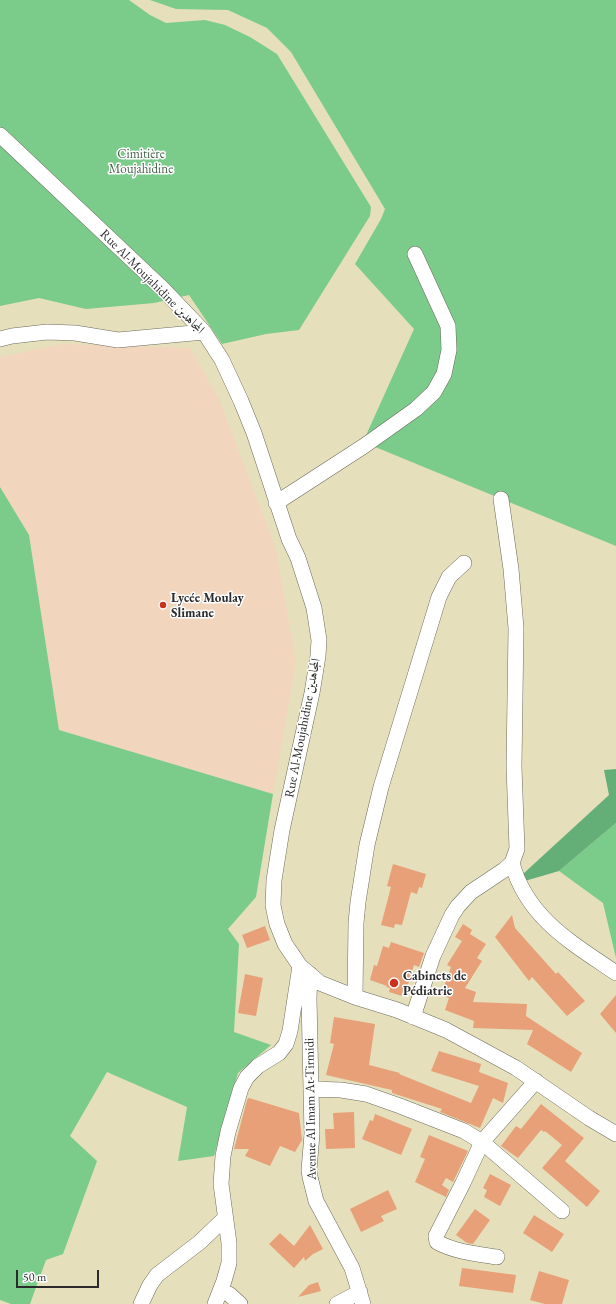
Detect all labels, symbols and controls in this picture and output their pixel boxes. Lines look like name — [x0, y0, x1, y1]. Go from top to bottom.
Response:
park label: Cimitière Moujahidine — [109, 146, 173, 177]
street label: Rue Al-Moujahidine المجاهدين — [96, 226, 208, 338]
place label: Lycée Moulay Slimane — [171, 590, 244, 621]
marker: Lycée Moulay Slimane — [158, 600, 168, 610]
street label: Rue Al-Moujahidine المجاهدين — [282, 657, 324, 799]
place label: Cabinets de Pédiatrie — [403, 968, 466, 999]
marker: Cabinets de Pédiatrie — [388, 977, 400, 989]
street label: Avenue Al Imam At-Tirmidi — [302, 1038, 320, 1180]
scale bar — [18, 1262, 101, 1288]
text: 50 m — [23, 1269, 46, 1285]

